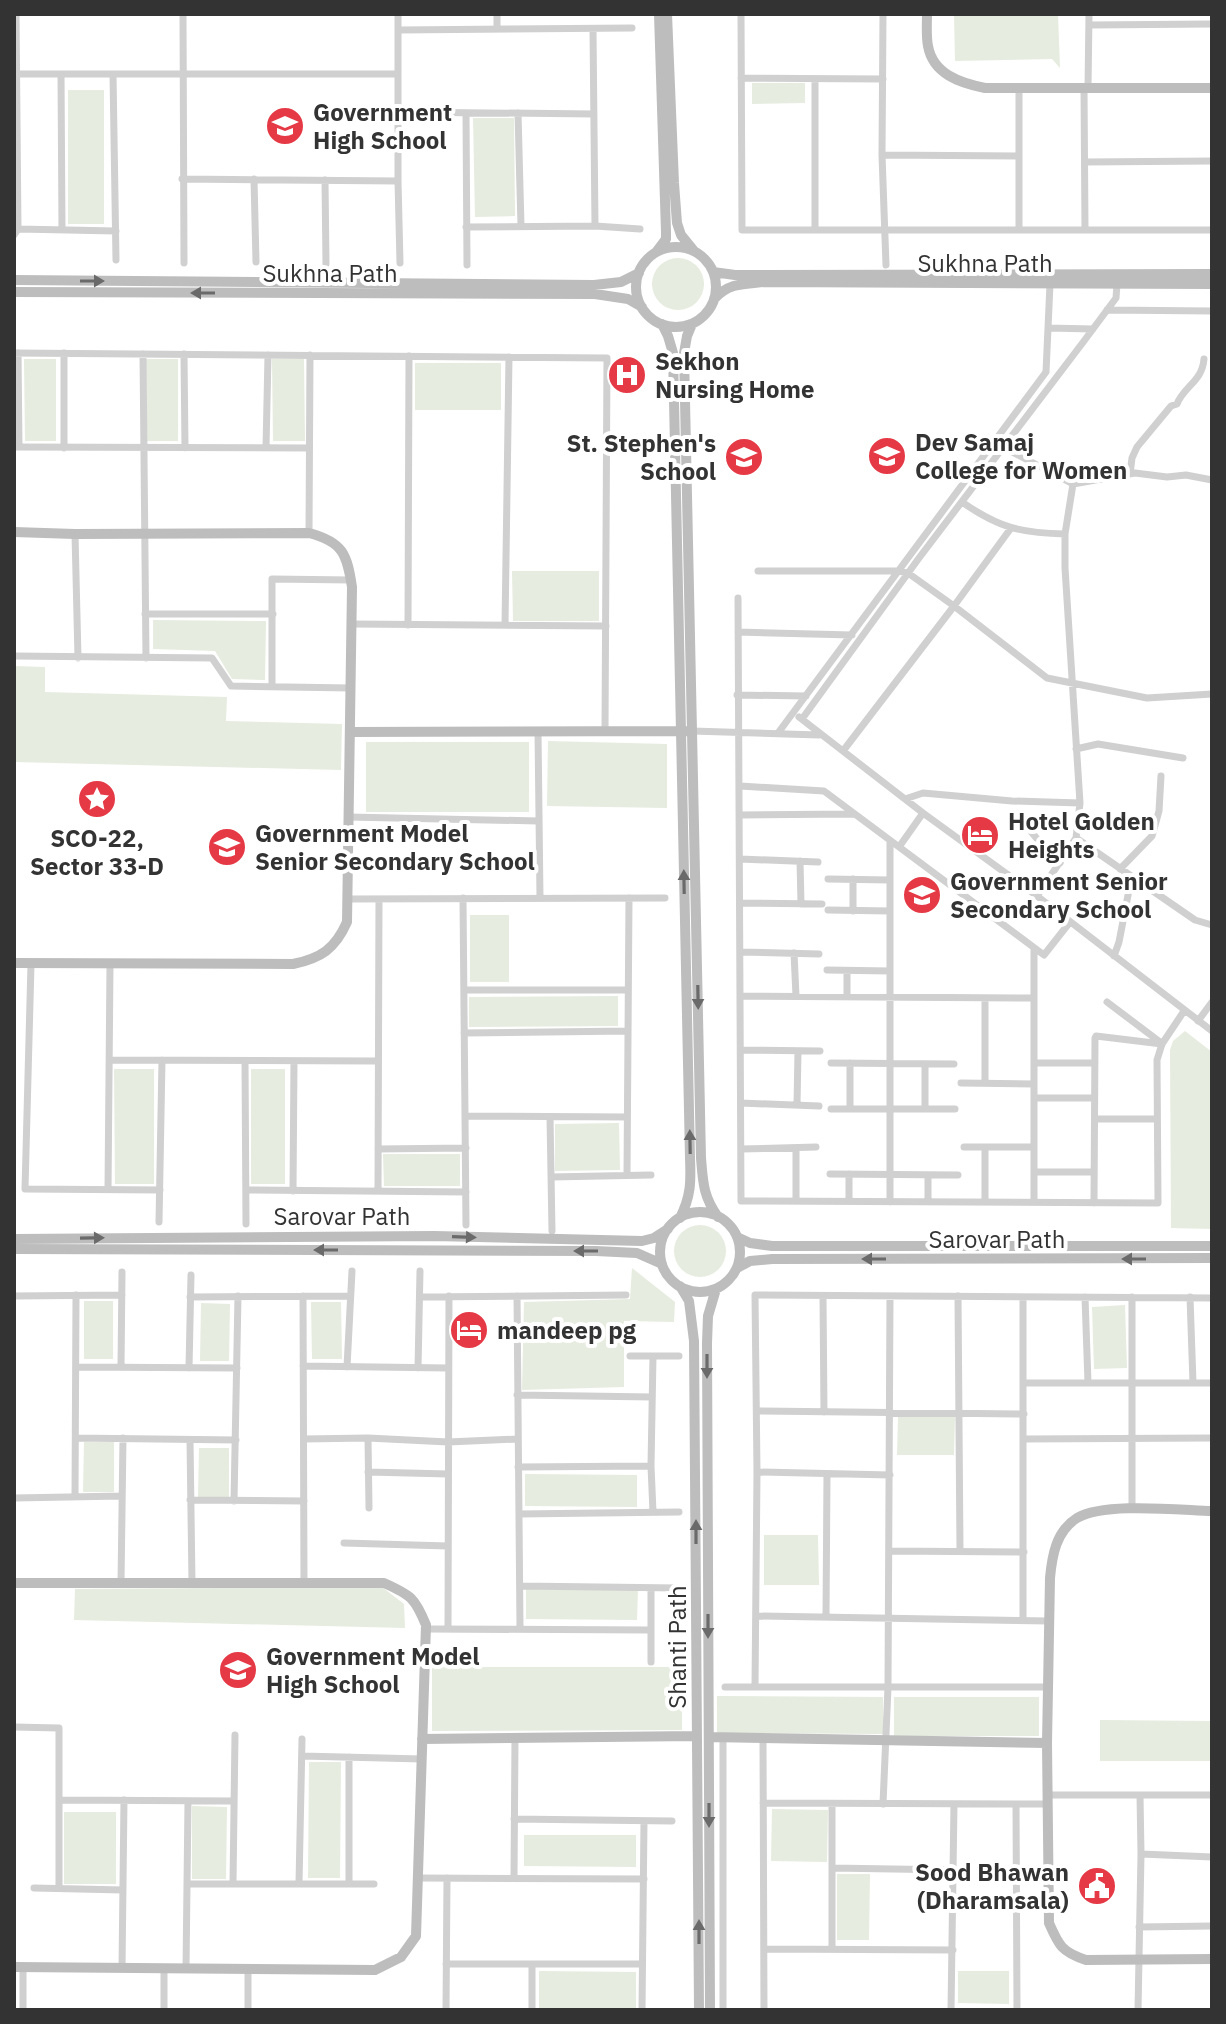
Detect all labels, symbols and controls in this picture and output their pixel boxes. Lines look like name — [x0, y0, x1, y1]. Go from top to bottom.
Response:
place label: Government High School — [313, 96, 452, 156]
school or university icon: Government High School — [264, 105, 306, 147]
street label: Sukhna Path — [917, 247, 1053, 279]
street label: Sukhna Path — [262, 257, 398, 289]
one-way arrow — [80, 274, 105, 287]
one-way arrow — [190, 287, 215, 299]
place label: Sekhon Nursing Home — [655, 345, 814, 405]
hospital icon: Sekhon Nursing Home — [606, 354, 648, 396]
place label: Dev Samaj College for Women — [915, 426, 1127, 486]
place label: St. Stephen's School — [567, 427, 716, 487]
school or university icon: Dev Samaj College for Women — [866, 435, 908, 477]
school or university icon: St. Stephen's School — [723, 436, 765, 478]
place icon: SCO-22, Sector 33-D — [76, 778, 118, 820]
place label: Hotel Golden Heights — [1008, 805, 1155, 865]
hotel icon: Hotel Golden Heights — [959, 814, 1001, 856]
place label: Government Model Senior Secondary School — [255, 817, 535, 877]
place label: SCO-22, Sector 33-D — [30, 822, 164, 882]
school or university icon: Government Model Senior Secondary School — [206, 826, 248, 868]
place label: Government Senior Secondary School — [950, 865, 1168, 925]
one-way arrow — [678, 869, 691, 894]
school or university icon: Government Senior Secondary School — [901, 874, 943, 916]
one-way arrow — [692, 985, 704, 1010]
one-way arrow — [684, 1129, 696, 1154]
street label: Sarovar Path — [274, 1200, 410, 1232]
street label: Sarovar Path — [929, 1223, 1065, 1255]
one-way arrow — [452, 1231, 477, 1244]
one-way arrow — [80, 1232, 105, 1244]
one-way arrow — [313, 1244, 338, 1256]
one-way arrow — [573, 1245, 598, 1257]
one-way arrow — [861, 1253, 886, 1265]
one-way arrow — [1121, 1253, 1146, 1265]
hotel icon: mandeep pg — [448, 1309, 490, 1351]
place label: mandeep pg — [497, 1314, 637, 1346]
one-way arrow — [701, 1354, 713, 1379]
one-way arrow — [690, 1519, 702, 1544]
street label: Shanti Path — [661, 1585, 693, 1709]
one-way arrow — [702, 1614, 714, 1639]
place label: Government Model High School — [266, 1640, 479, 1700]
school or university icon: Government Model High School — [217, 1649, 259, 1691]
one-way arrow — [703, 1803, 715, 1828]
place label: Sood Bhawan (Dharamsala) — [915, 1856, 1069, 1916]
public building icon: Sood Bhawan (Dharamsala) — [1076, 1865, 1118, 1907]
one-way arrow — [693, 1919, 705, 1944]

